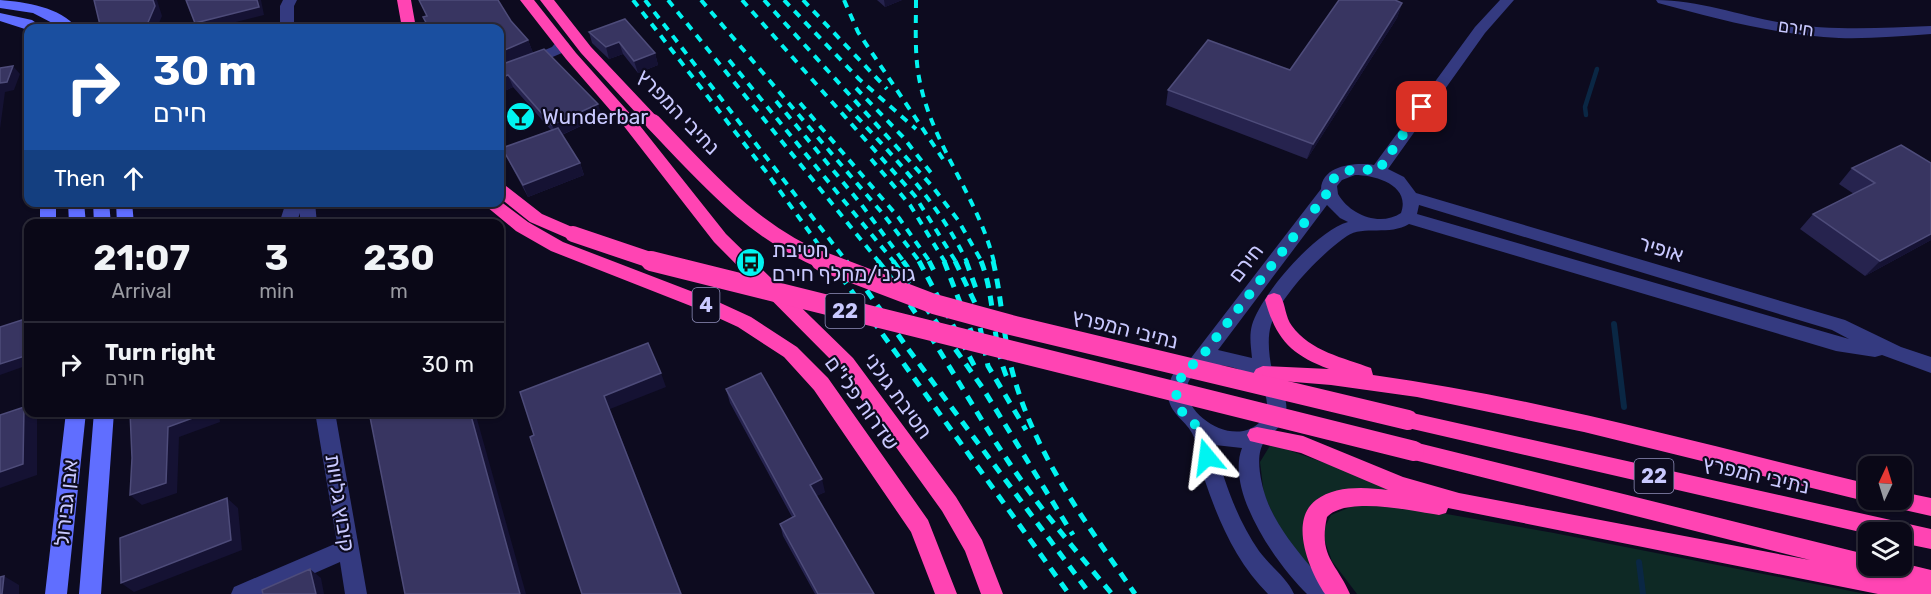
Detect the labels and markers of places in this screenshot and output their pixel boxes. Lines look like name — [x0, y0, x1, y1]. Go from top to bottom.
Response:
pin — [1396, 81, 1447, 132]
bar icon: Wunderbar — [505, 101, 537, 133]
place label: Wunderbar — [542, 104, 648, 129]
place label: חטיבת גולני/מחלף חירם — [772, 237, 916, 286]
bus stop icon: חטיבת גולני/מחלף חירם — [735, 246, 767, 278]

